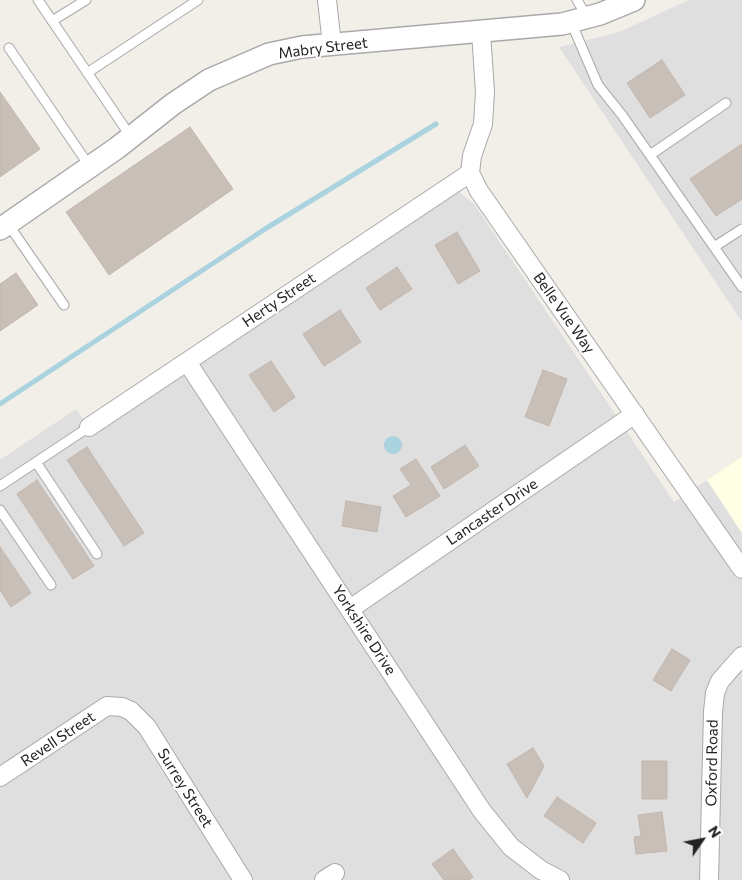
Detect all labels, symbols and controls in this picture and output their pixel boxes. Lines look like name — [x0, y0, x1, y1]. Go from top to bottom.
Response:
street label: Mabry Street — [277, 34, 369, 62]
street label: Herty Street — [239, 269, 319, 331]
street label: Belle Vue Way — [529, 269, 599, 357]
street label: Lancaster Drive — [443, 475, 541, 549]
street label: Yorkshire Drive — [328, 582, 400, 678]
street label: Revell Street — [18, 708, 98, 770]
street label: Oxford Road — [702, 719, 722, 807]
street label: Surrey Street — [154, 745, 216, 831]
north arrow — [677, 815, 727, 865]
text: N — [705, 823, 725, 841]

